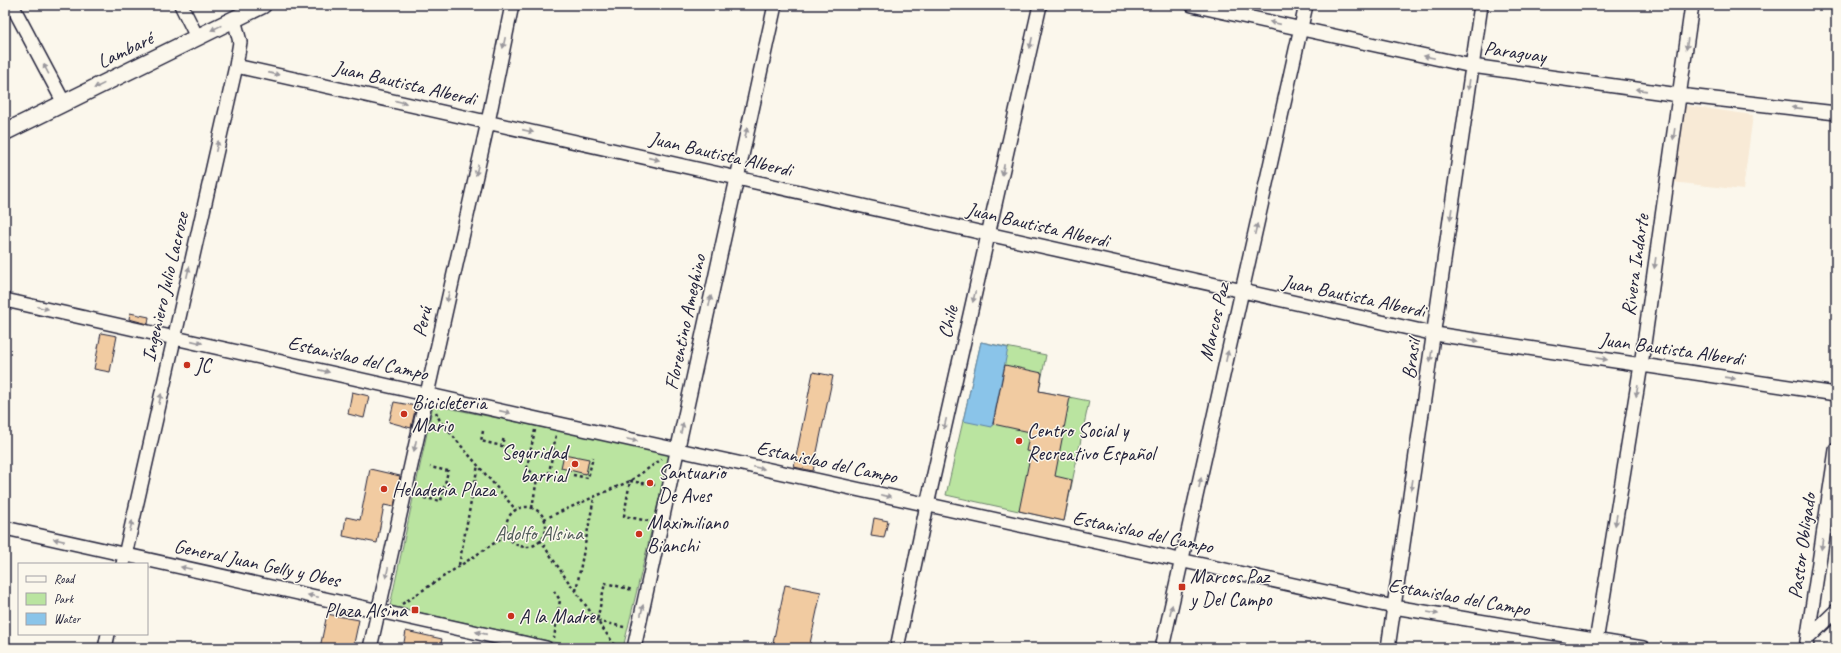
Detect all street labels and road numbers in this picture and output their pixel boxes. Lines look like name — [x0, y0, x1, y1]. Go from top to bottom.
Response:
street label: Lambaré — [93, 24, 160, 74]
street label: Paraguay — [1482, 35, 1550, 69]
street label: Juan Bautista Alberdi — [331, 54, 481, 112]
street label: Juan Bautista Alberdi — [647, 125, 797, 183]
street label: Juan Bautista Alberdi — [964, 196, 1114, 254]
street label: Ingeniero Julio Lacroze — [136, 209, 195, 364]
street label: Rivera Indarte — [1616, 211, 1655, 317]
street label: Florentino Ameghino — [658, 251, 712, 392]
street label: Juan Bautista Alberdi — [1279, 268, 1430, 324]
street label: Marcos Paz — [1193, 278, 1236, 363]
street label: Chile — [932, 302, 964, 341]
street label: Perú — [406, 303, 438, 339]
street label: Juan Bautista Alberdi — [1597, 326, 1748, 372]
street label: Estanislao del Campo — [286, 330, 431, 386]
street label: Brasil — [1396, 334, 1427, 381]
street label: Estanislao del Campo — [755, 435, 900, 489]
street label: Pastor Obligado — [1782, 490, 1822, 600]
street label: Estanislao del Campo — [1071, 505, 1216, 559]
street label: General Juan Gelly y Obes — [172, 533, 344, 593]
street label: Estanislao del Campo — [1386, 572, 1532, 622]

